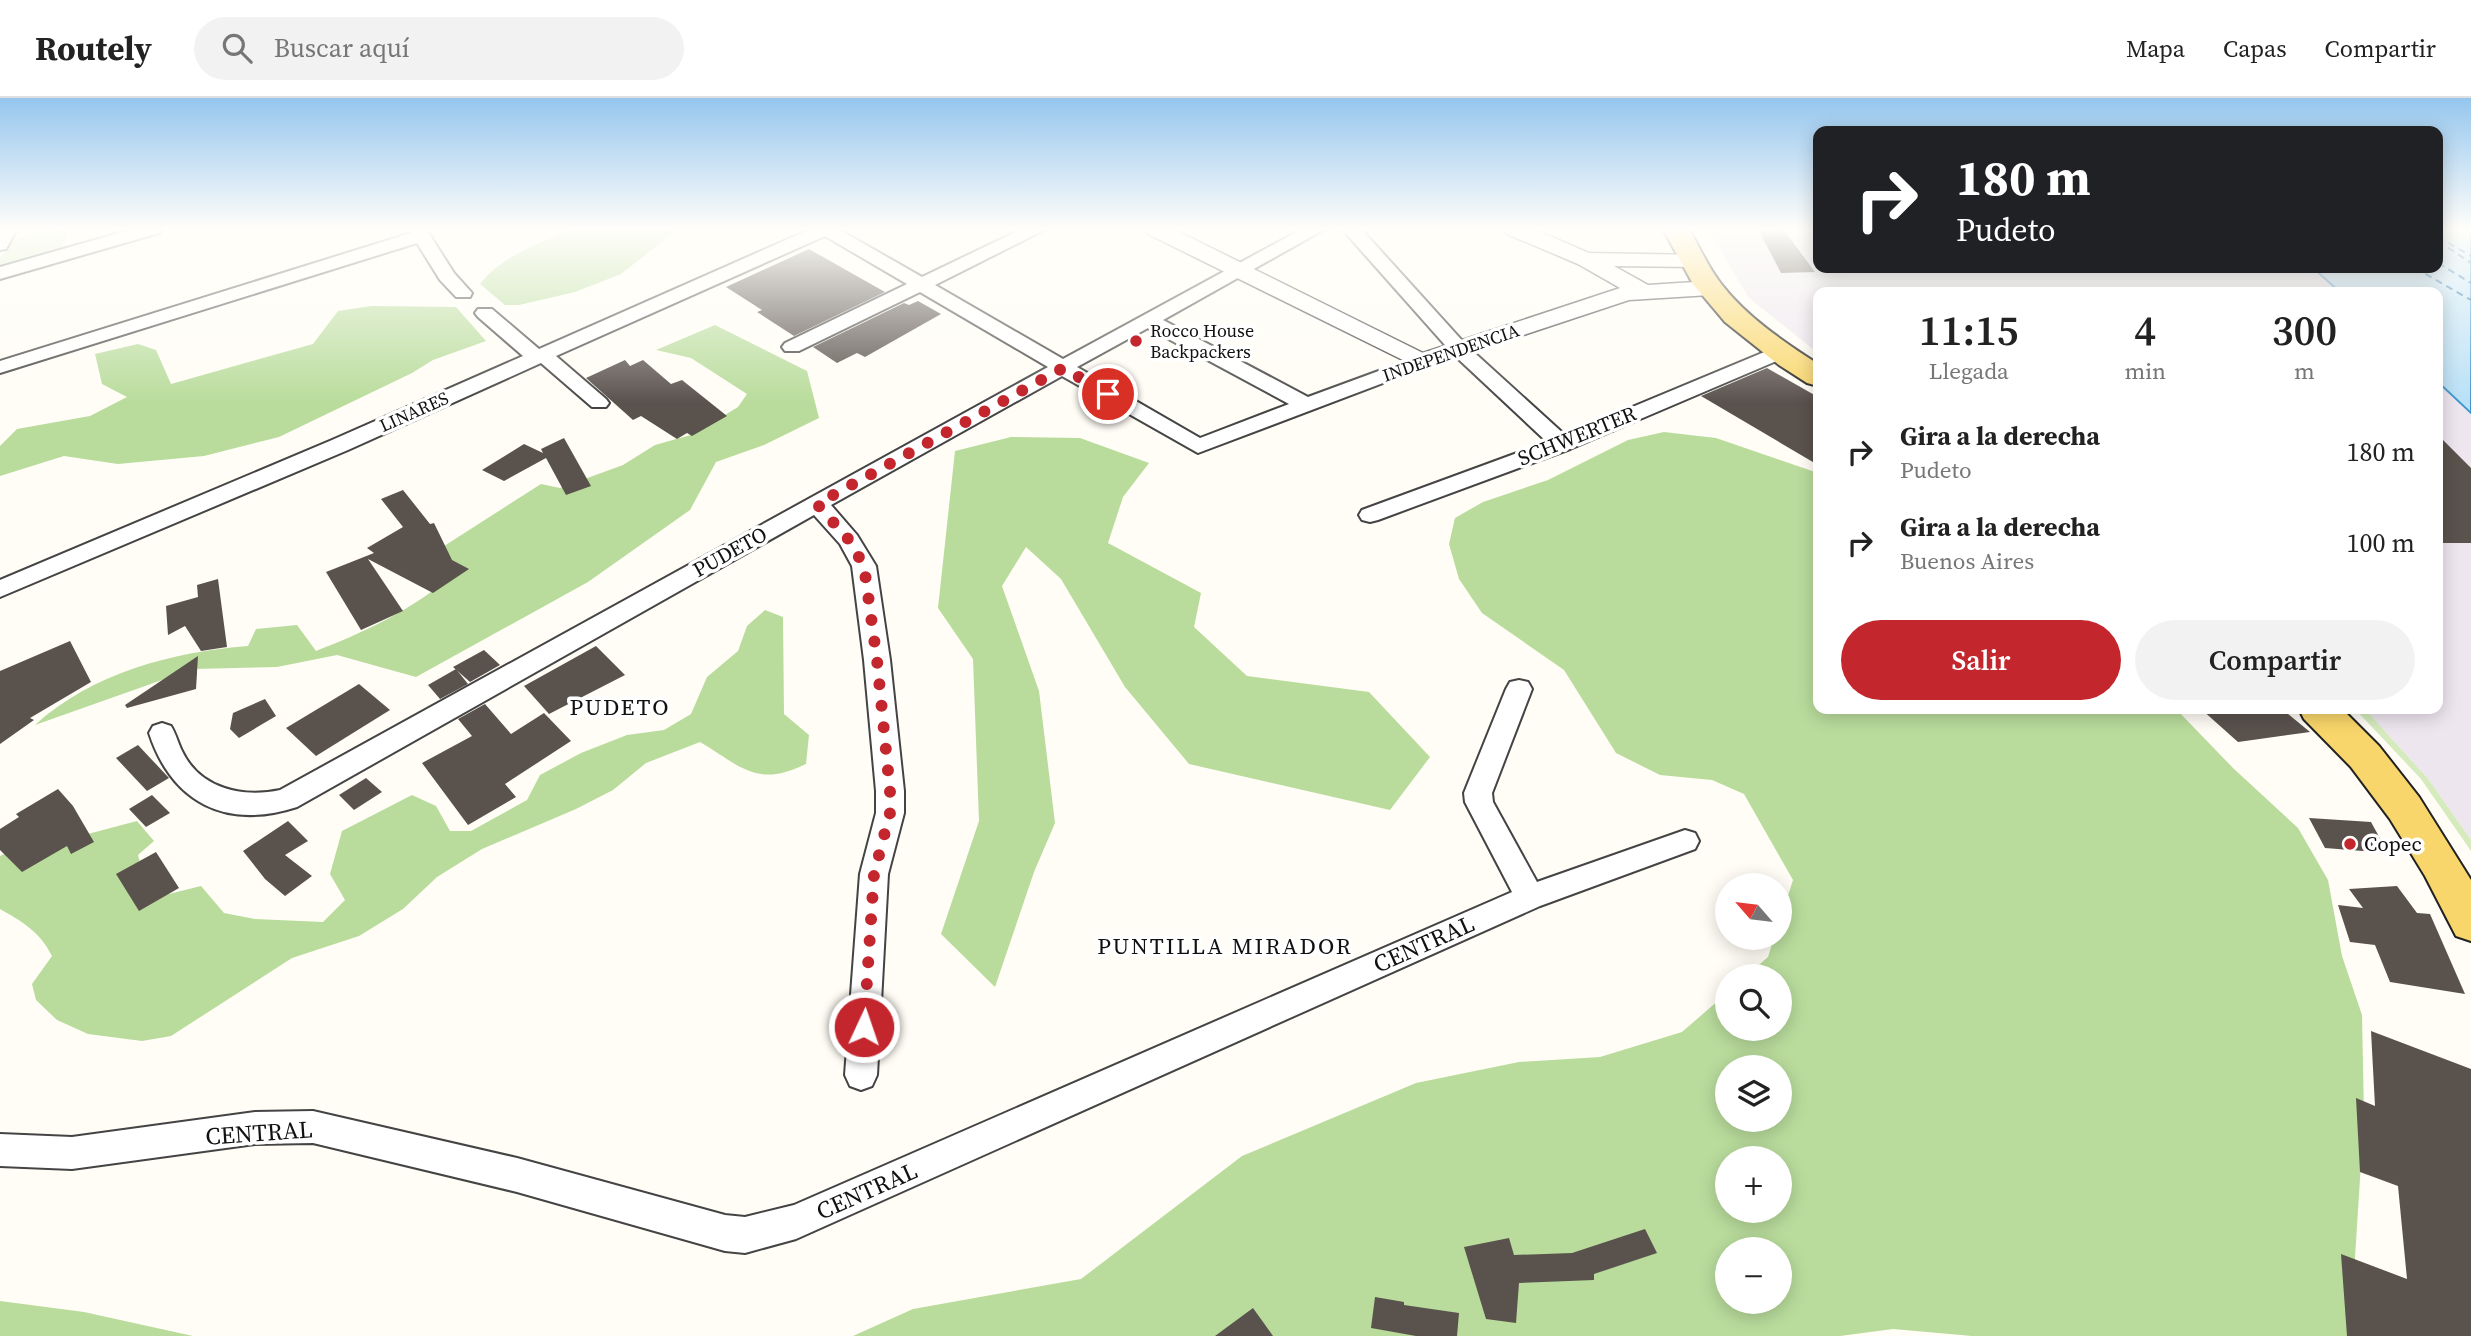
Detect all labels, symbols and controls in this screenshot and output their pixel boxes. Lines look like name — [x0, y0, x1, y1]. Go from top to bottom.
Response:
search box — [194, 17, 684, 80]
text: Routely — [35, 26, 152, 71]
icon: search — [218, 29, 256, 67]
text: Buscar aquí — [274, 30, 410, 66]
text: Mapa — [2126, 32, 2185, 65]
text: Capas — [2223, 32, 2287, 65]
text: Compartir — [2325, 32, 2436, 65]
text: 180 m — [1956, 144, 2091, 211]
icon: right — [1841, 154, 1932, 245]
text: Pudeto — [1956, 208, 2056, 252]
text: 11:15 — [1919, 301, 2019, 359]
text: 4 — [2134, 301, 2156, 359]
text: 300 — [2272, 301, 2337, 359]
street label: INDEPENDENCIA — [1379, 317, 1523, 388]
place label: Rocco House Backpackers — [1150, 318, 1254, 364]
marker: Rocco House Backpackers — [1128, 333, 1144, 349]
text: Llegada — [1929, 355, 2009, 387]
text: min — [2124, 355, 2166, 387]
text: m — [2294, 355, 2315, 387]
pin — [1078, 364, 1138, 424]
icon: arrive — [1089, 375, 1127, 413]
street label: LINARES — [375, 385, 452, 438]
street label: SCHWERTER — [1513, 398, 1641, 472]
text: Gira a la derecha — [1900, 418, 2100, 454]
icon: right — [1841, 433, 1879, 471]
text: 180 m — [2347, 434, 2415, 470]
text: Pudeto — [1900, 454, 1972, 486]
text: Gira a la derecha — [1900, 509, 2100, 545]
street label: PUDETO — [687, 519, 772, 584]
icon: right — [1841, 524, 1879, 562]
text: 100 m — [2347, 525, 2415, 561]
text: Buenos Aires — [1900, 545, 2034, 577]
button: Salir — [1841, 620, 2121, 700]
button: Compartir — [2135, 620, 2415, 700]
district label: PUDETO — [570, 691, 670, 723]
place label: Copec — [2364, 829, 2422, 858]
marker: Copec — [2342, 836, 2358, 852]
north arrow — [1715, 873, 1792, 950]
map controls — [1715, 873, 1792, 1314]
street label: CENTRAL — [1368, 907, 1480, 981]
district label: PUNTILLA MIRADOR — [1097, 930, 1353, 962]
button: search — [1715, 964, 1792, 1041]
position arrow — [827, 990, 901, 1064]
button: layers — [1715, 1055, 1792, 1132]
street label: CENTRAL — [204, 1112, 314, 1153]
button: + — [1715, 1146, 1792, 1223]
street label: CENTRAL — [811, 1154, 923, 1228]
button: − — [1715, 1237, 1792, 1314]

